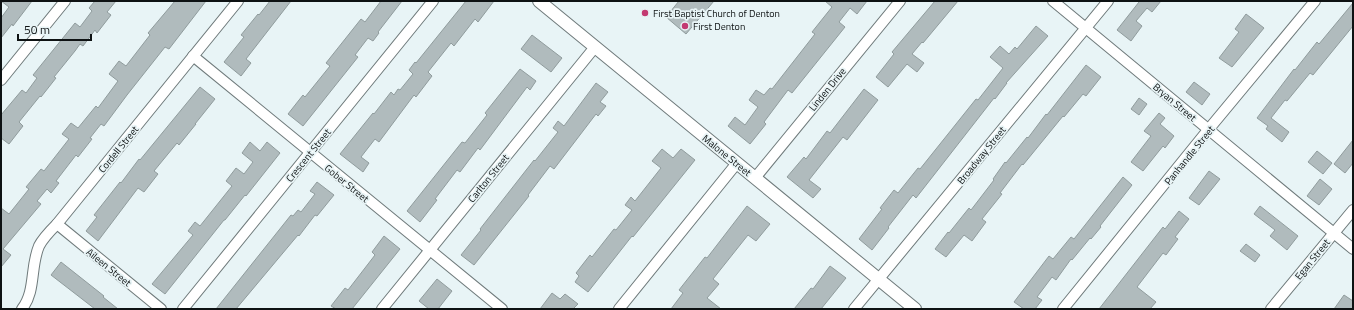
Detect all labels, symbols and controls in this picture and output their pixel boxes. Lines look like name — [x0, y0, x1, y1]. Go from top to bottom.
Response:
place label: First Baptist Church of Denton — [653, 6, 780, 21]
marker: First Baptist Church of Denton — [640, 8, 650, 18]
scale bar — [18, 16, 91, 42]
place label: First Denton — [693, 19, 745, 34]
text: 50 m — [24, 20, 50, 39]
marker: First Denton — [680, 21, 690, 31]
street label: Linden Drive — [805, 64, 850, 114]
street label: Bryan Street — [1150, 80, 1200, 125]
street label: Cordell Street — [95, 122, 142, 176]
street label: Panhandle Street — [1161, 122, 1218, 188]
street label: Broadway Street — [953, 123, 1010, 187]
street label: Crescent Street — [282, 125, 335, 185]
street label: Malone Street — [699, 131, 755, 180]
street label: Carlton Street — [464, 151, 513, 206]
street label: Gober Street — [321, 161, 372, 206]
street label: Egan Street — [1291, 235, 1334, 283]
street label: Aileen Street — [83, 245, 135, 290]

